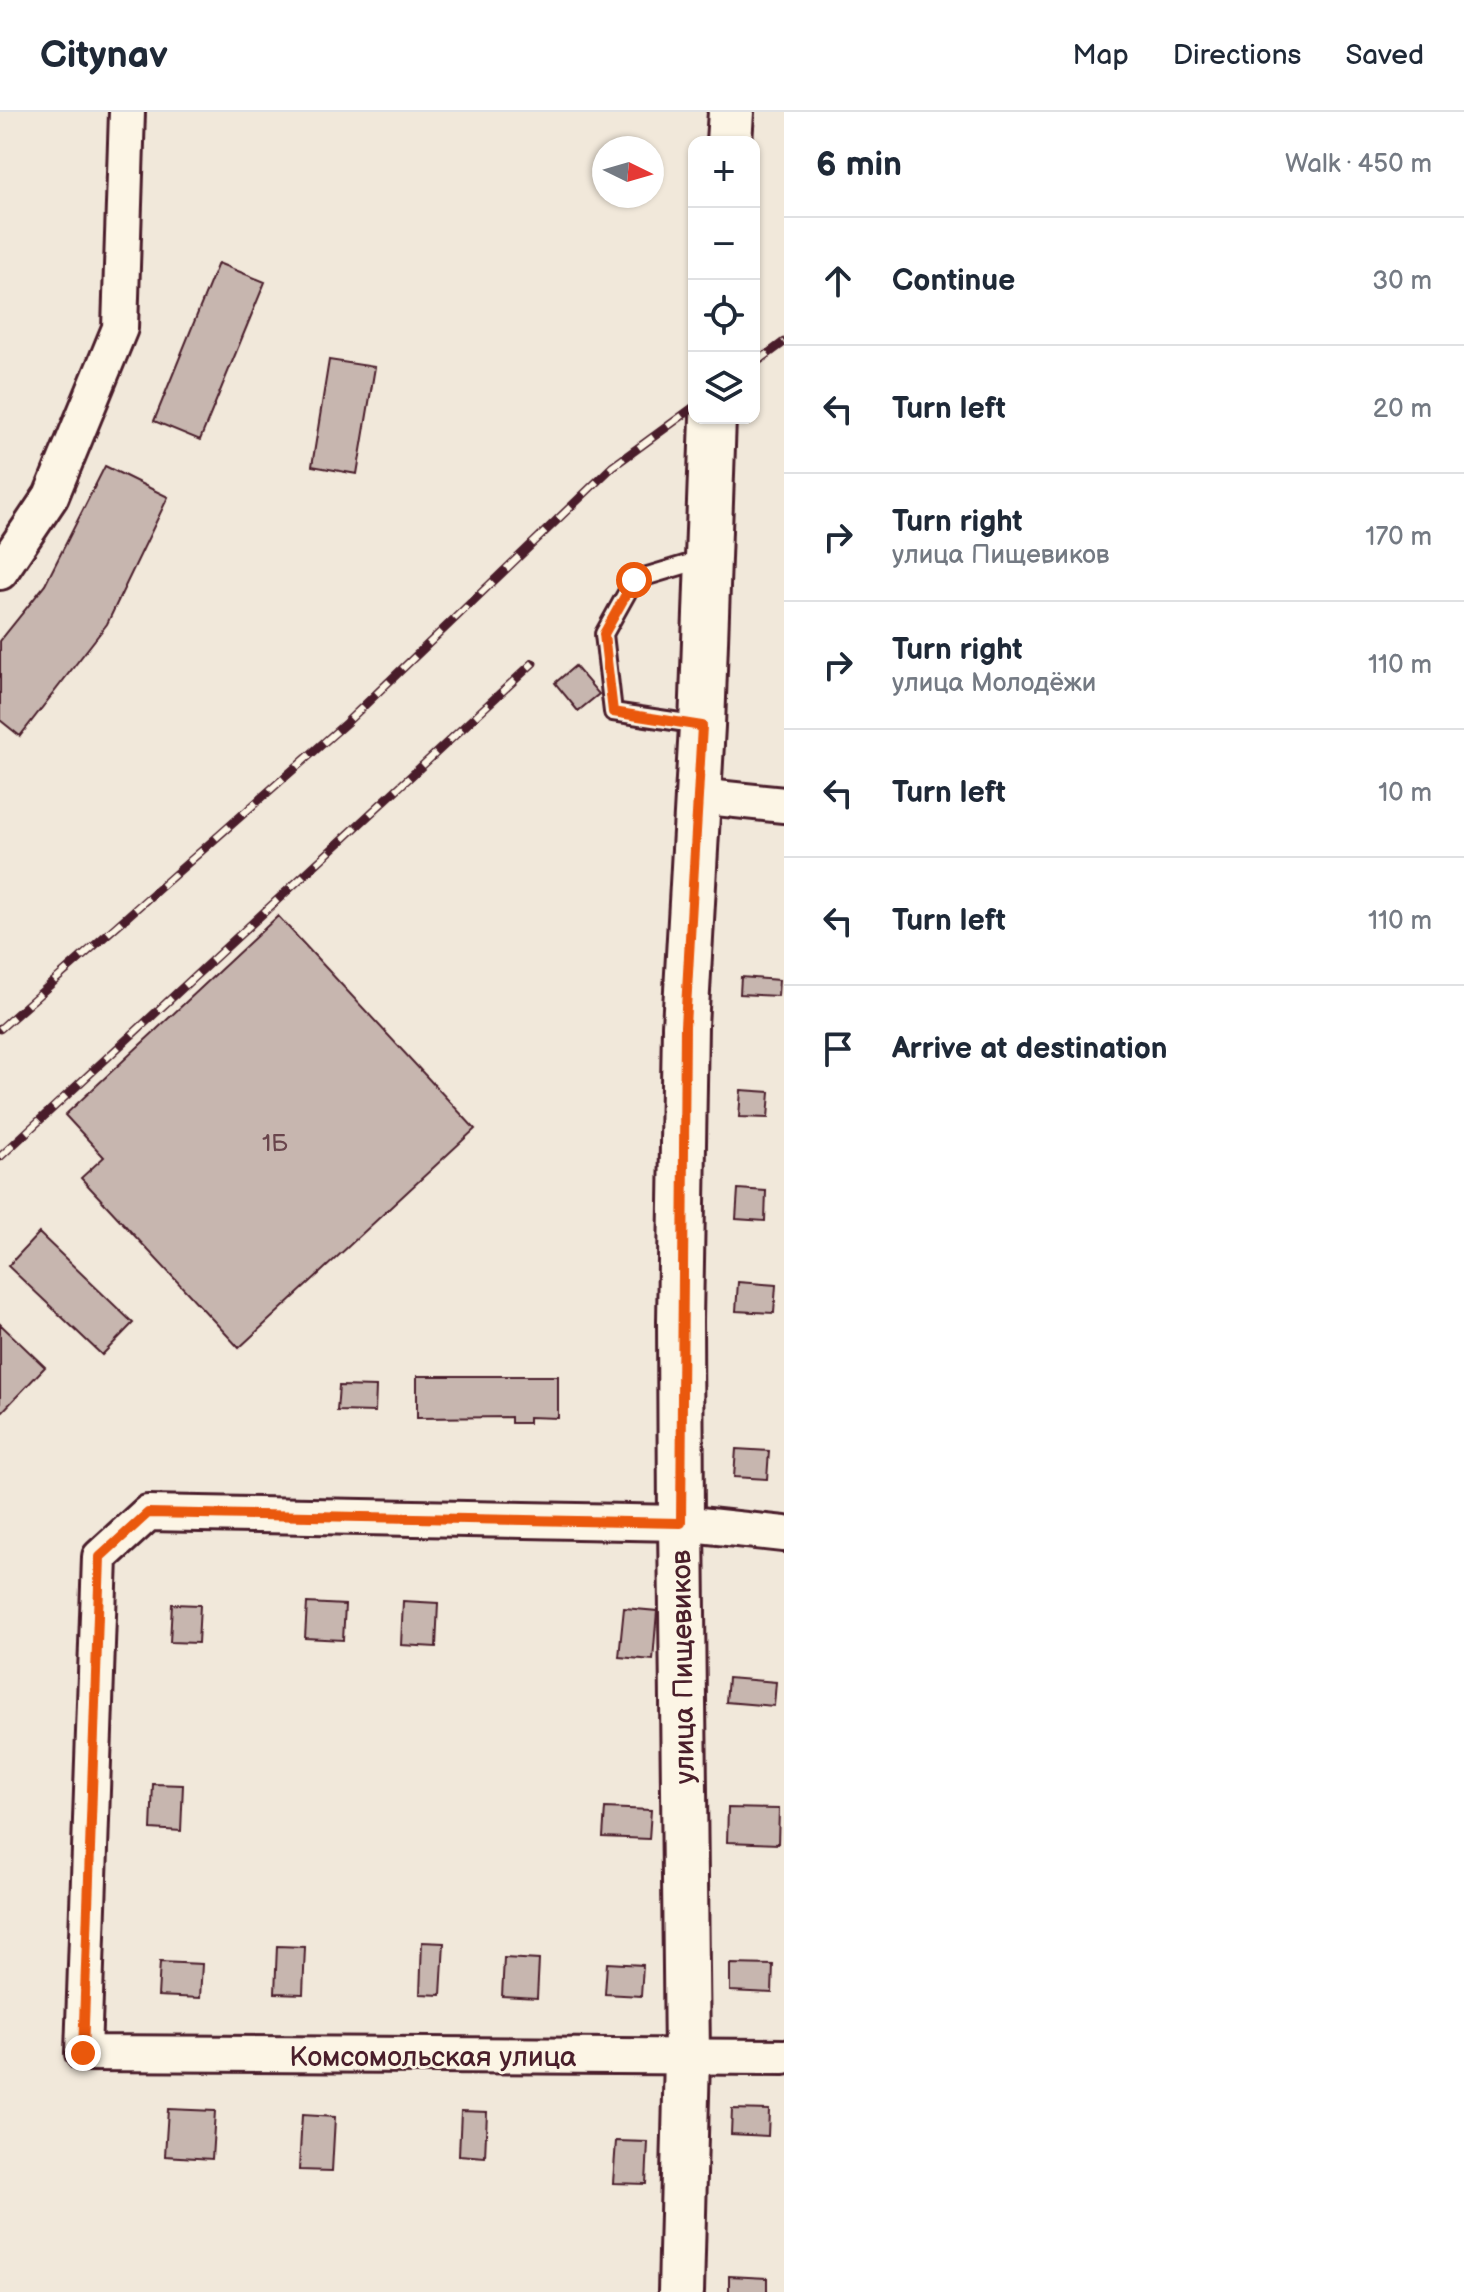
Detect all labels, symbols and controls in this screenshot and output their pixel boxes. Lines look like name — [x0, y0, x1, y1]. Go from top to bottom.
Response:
text: Citynav — [40, 33, 167, 78]
text: Map — [1072, 39, 1129, 72]
text: Directions — [1173, 39, 1301, 72]
text: Saved — [1345, 39, 1424, 72]
north arrow — [592, 136, 664, 208]
map controls — [688, 136, 760, 424]
button: + — [688, 136, 760, 208]
text: 6 min — [816, 144, 902, 185]
text: Walk · 450 m — [1285, 149, 1432, 180]
button: − — [688, 208, 760, 280]
icon: ahead — [816, 259, 860, 303]
text: Continue — [892, 263, 1015, 299]
text: 30 m — [1372, 266, 1432, 297]
button: locate — [688, 280, 760, 352]
button: layers — [688, 352, 760, 424]
icon: left — [816, 387, 860, 431]
text: Turn left — [892, 391, 1006, 427]
text: 20 m — [1373, 394, 1432, 425]
text: Turn right — [892, 504, 1023, 540]
icon: right — [816, 515, 860, 559]
text: 170 m — [1365, 522, 1432, 553]
text: улица Пищевиков — [892, 540, 1109, 571]
route start — [616, 562, 652, 598]
text: Turn right — [892, 632, 1023, 668]
icon: right — [816, 643, 860, 687]
text: 110 m — [1368, 650, 1432, 681]
text: улица Молодёжи — [892, 668, 1096, 699]
icon: left — [816, 771, 860, 815]
text: Turn left — [892, 775, 1006, 811]
text: 10 m — [1378, 778, 1432, 809]
icon: left — [816, 899, 860, 943]
text: Turn left — [892, 903, 1006, 939]
text: 110 m — [1368, 906, 1432, 937]
icon: arrive — [816, 1027, 860, 1071]
text: Arrive at destination — [892, 1031, 1168, 1067]
house number: 1Б — [262, 1129, 288, 1158]
street label: улица Пищевиков — [665, 1549, 702, 1784]
route end — [65, 2035, 101, 2071]
street label: Комсомольская улица — [289, 2041, 577, 2074]

